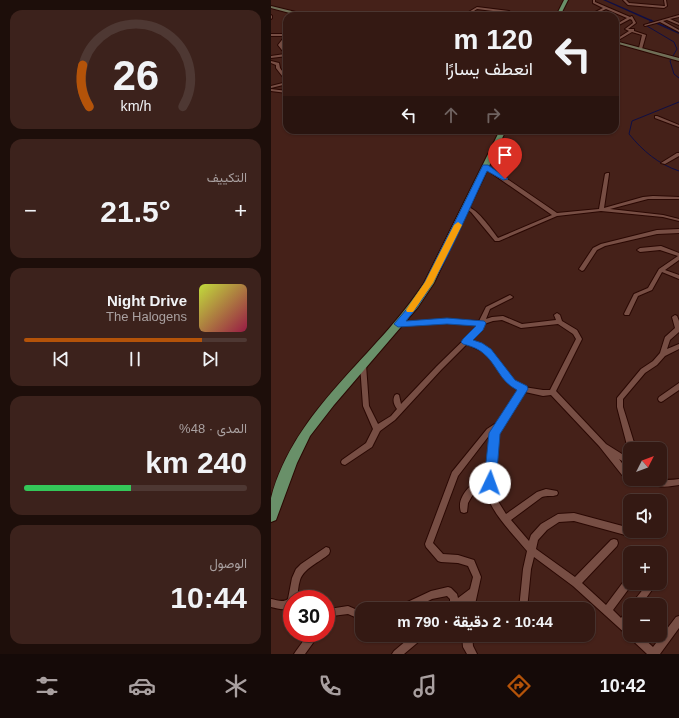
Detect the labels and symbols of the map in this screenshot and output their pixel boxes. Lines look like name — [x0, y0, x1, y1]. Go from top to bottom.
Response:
pin — [488, 138, 522, 179]
north arrow — [623, 442, 667, 486]
position arrow — [469, 462, 511, 504]
speed limit sign: 30 — [283, 590, 335, 642]

